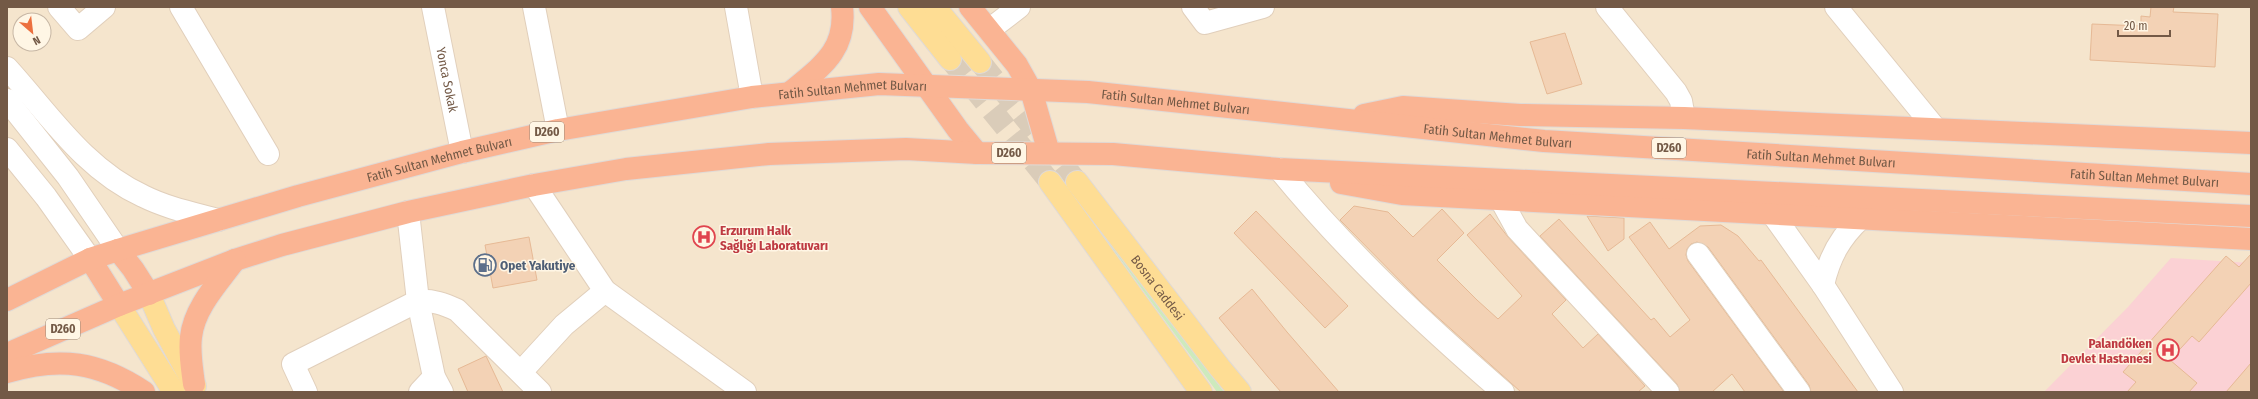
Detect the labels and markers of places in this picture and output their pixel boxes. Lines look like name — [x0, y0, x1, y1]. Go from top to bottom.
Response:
place label: Erzurum Halk Sağlığı Laboratuvarı — [720, 223, 828, 253]
hospital icon: Erzurum Halk Sağlığı Laboratuvarı — [691, 224, 717, 250]
fuel station icon: Opet Yakutiye — [472, 252, 498, 278]
place label: Opet Yakutiye — [500, 258, 576, 273]
place label: Palandöken Devlet Hastanesi — [2061, 336, 2152, 366]
hospital icon: Palandöken Devlet Hastanesi — [2155, 337, 2181, 363]

